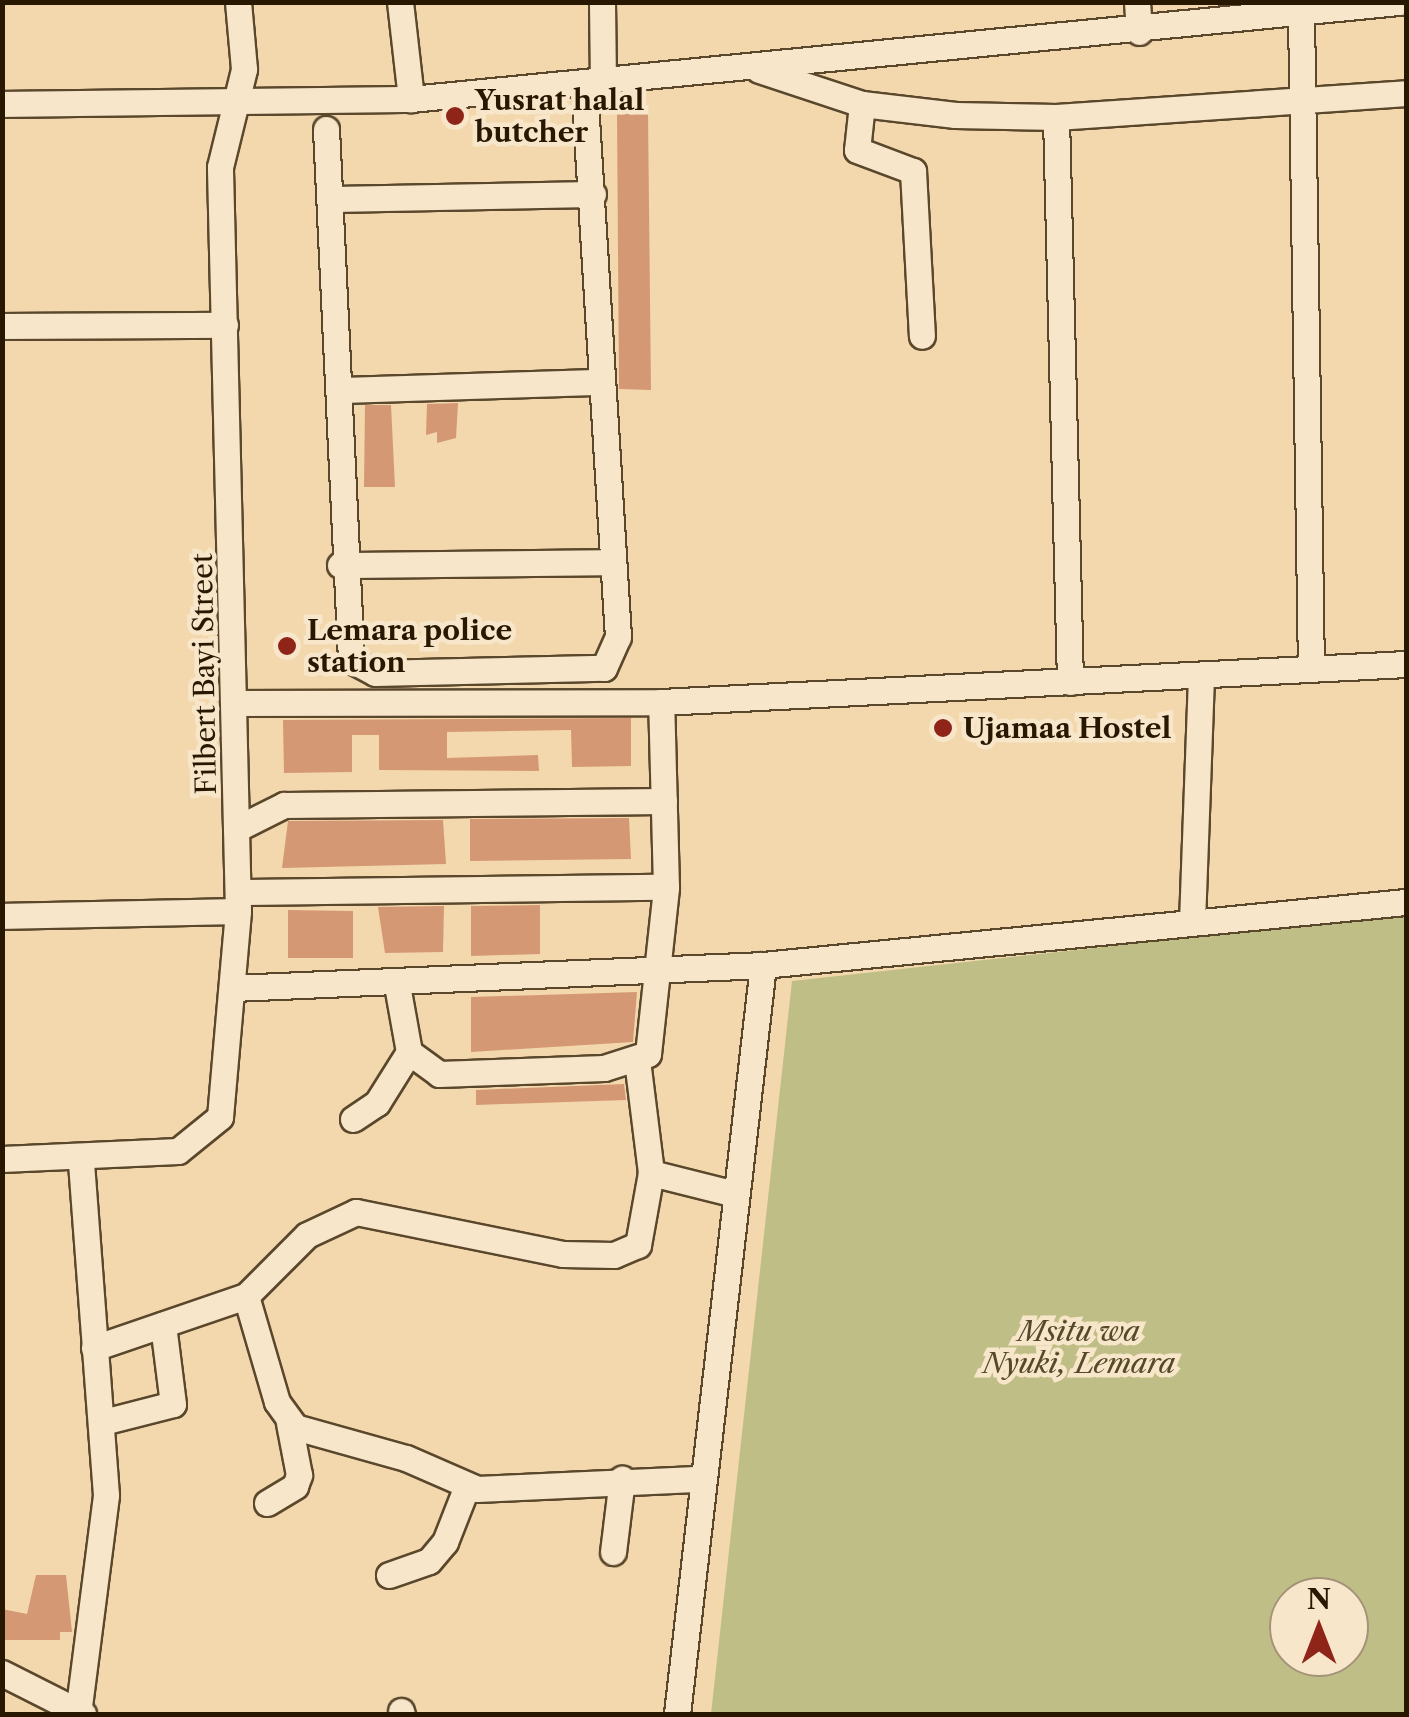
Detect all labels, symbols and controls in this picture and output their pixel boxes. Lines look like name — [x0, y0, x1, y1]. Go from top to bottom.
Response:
place label: Yusrat halal butcher — [475, 83, 644, 149]
marker: Yusrat halal butcher — [444, 105, 466, 127]
street label: Filbert Bayi Street — [185, 553, 223, 795]
place label: Lemara police station — [307, 613, 512, 679]
marker: Lemara police station — [276, 635, 298, 657]
place label: Ujamaa Hostel — [963, 711, 1172, 745]
marker: Ujamaa Hostel — [932, 717, 954, 739]
park label: Msitu wa Nyuki, Lemara — [983, 1314, 1175, 1380]
north arrow — [1269, 1577, 1369, 1677]
text: N — [1307, 1582, 1331, 1616]

